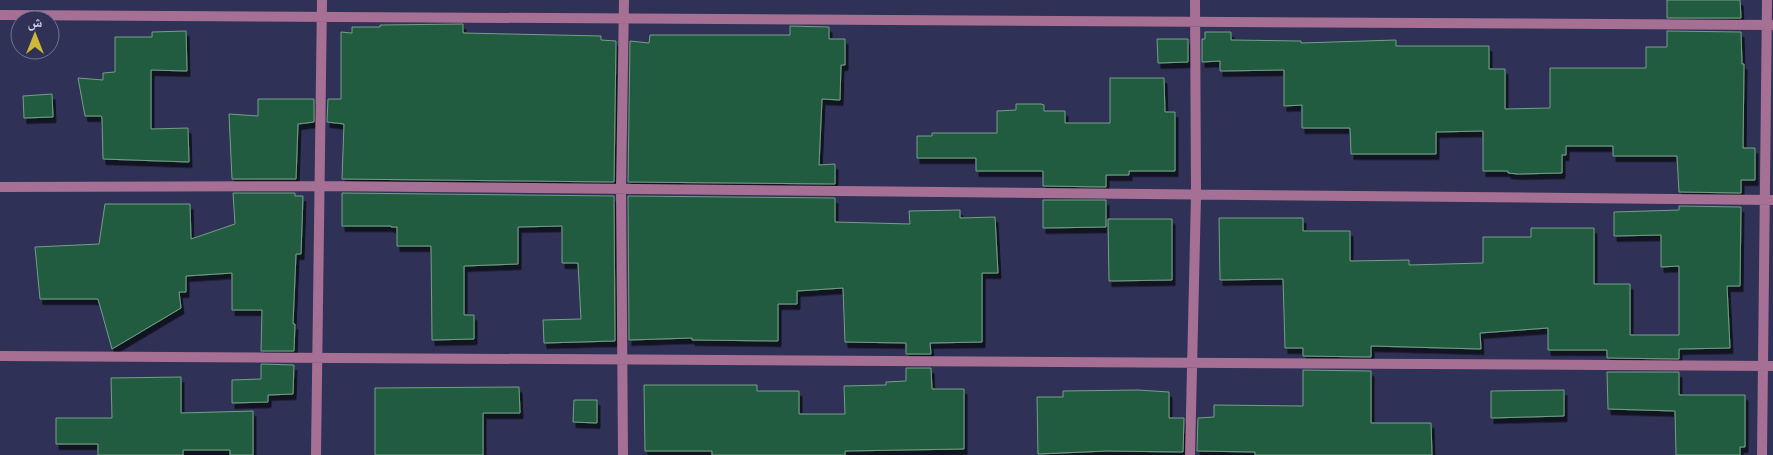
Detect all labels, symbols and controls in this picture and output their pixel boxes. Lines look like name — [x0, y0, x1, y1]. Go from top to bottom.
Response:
north arrow — [10, 10, 60, 60]
text: ش — [28, 13, 43, 31]

